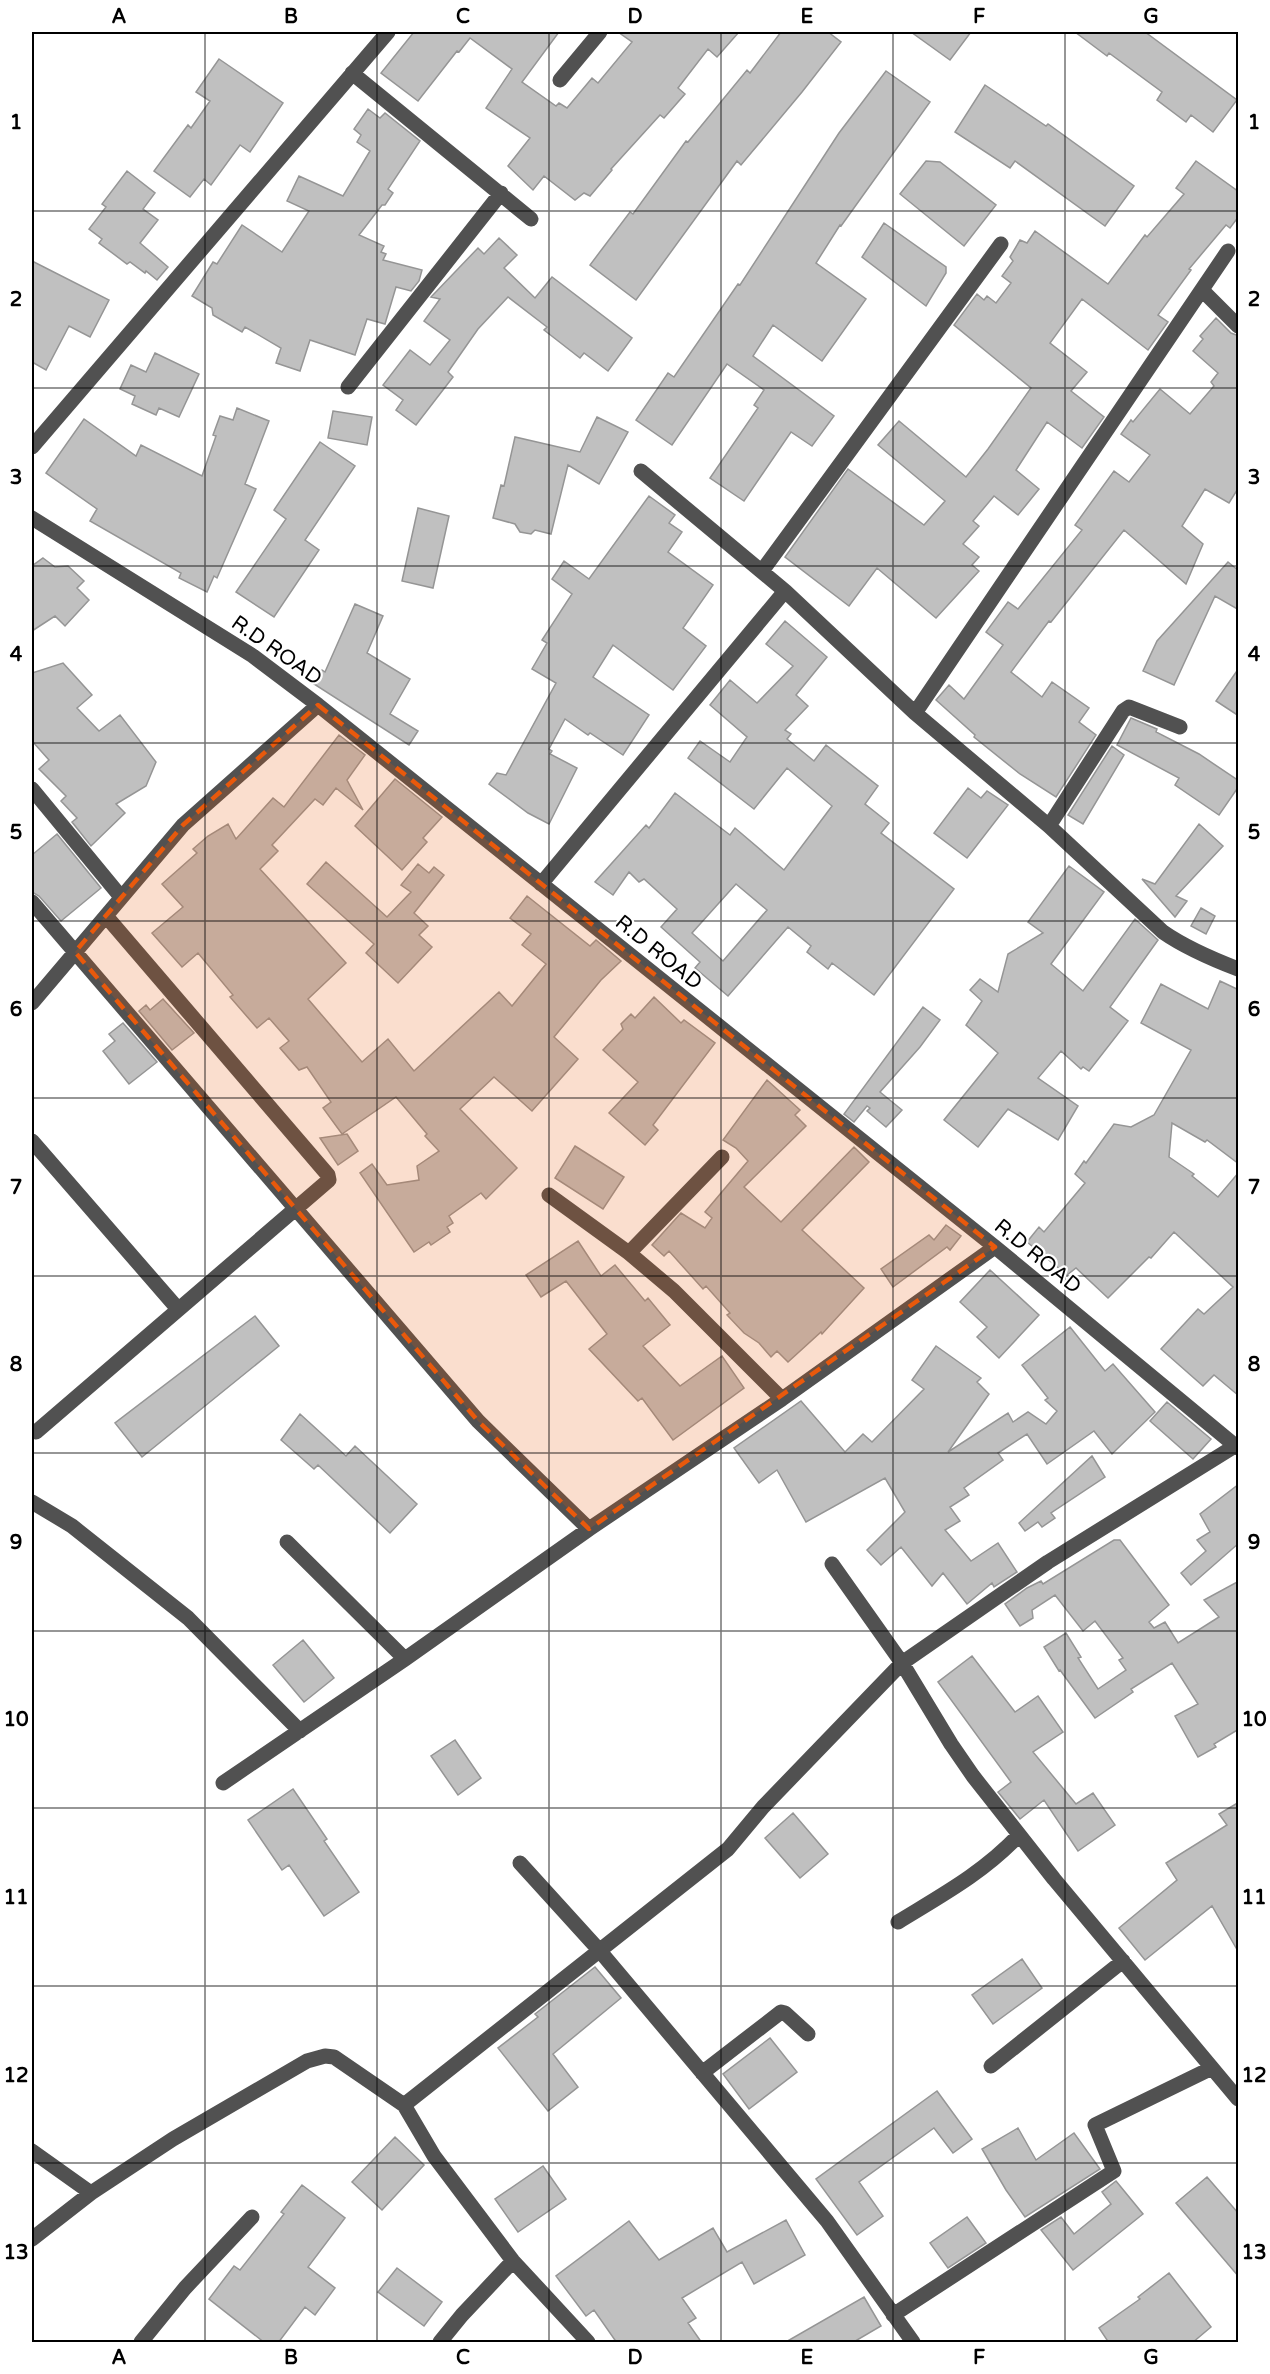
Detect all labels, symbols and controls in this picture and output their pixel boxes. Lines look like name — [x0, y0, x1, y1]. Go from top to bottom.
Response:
text: A — [112, 5, 127, 29]
text: B — [284, 5, 298, 29]
text: C — [456, 5, 470, 29]
text: D — [627, 5, 643, 29]
text: E — [801, 5, 814, 29]
text: F — [973, 5, 985, 29]
text: G — [1143, 5, 1159, 29]
text: 1 — [10, 111, 22, 135]
text: 1 — [1248, 111, 1260, 135]
text: 2 — [10, 288, 22, 312]
text: 2 — [1248, 288, 1260, 312]
text: 3 — [10, 466, 22, 490]
text: 3 — [1248, 466, 1260, 490]
street label: R.D ROAD — [227, 610, 327, 691]
text: 4 — [10, 643, 23, 667]
text: 4 — [1248, 643, 1261, 667]
text: 5 — [10, 821, 22, 845]
text: 5 — [1248, 821, 1260, 845]
street label: R.D ROAD — [610, 910, 707, 995]
text: 6 — [10, 998, 22, 1022]
text: 6 — [1248, 998, 1260, 1022]
text: 7 — [10, 1176, 22, 1200]
text: 7 — [1248, 1176, 1260, 1200]
street label: R.D ROAD — [989, 1214, 1086, 1299]
text: 8 — [10, 1353, 22, 1377]
text: 8 — [1248, 1353, 1260, 1377]
text: 9 — [10, 1531, 22, 1555]
text: 9 — [1248, 1531, 1260, 1555]
text: 10 — [3, 1708, 29, 1732]
text: 10 — [1241, 1708, 1267, 1732]
text: 11 — [3, 1886, 29, 1910]
text: 11 — [1241, 1886, 1267, 1910]
text: 12 — [3, 2064, 29, 2088]
text: 12 — [1241, 2064, 1267, 2088]
text: 13 — [3, 2241, 29, 2265]
text: 13 — [1241, 2241, 1267, 2265]
text: A — [112, 2346, 127, 2370]
text: B — [284, 2346, 298, 2370]
text: C — [456, 2346, 470, 2370]
text: D — [627, 2346, 643, 2370]
text: E — [801, 2346, 814, 2370]
text: F — [973, 2346, 985, 2370]
text: G — [1143, 2346, 1159, 2370]

